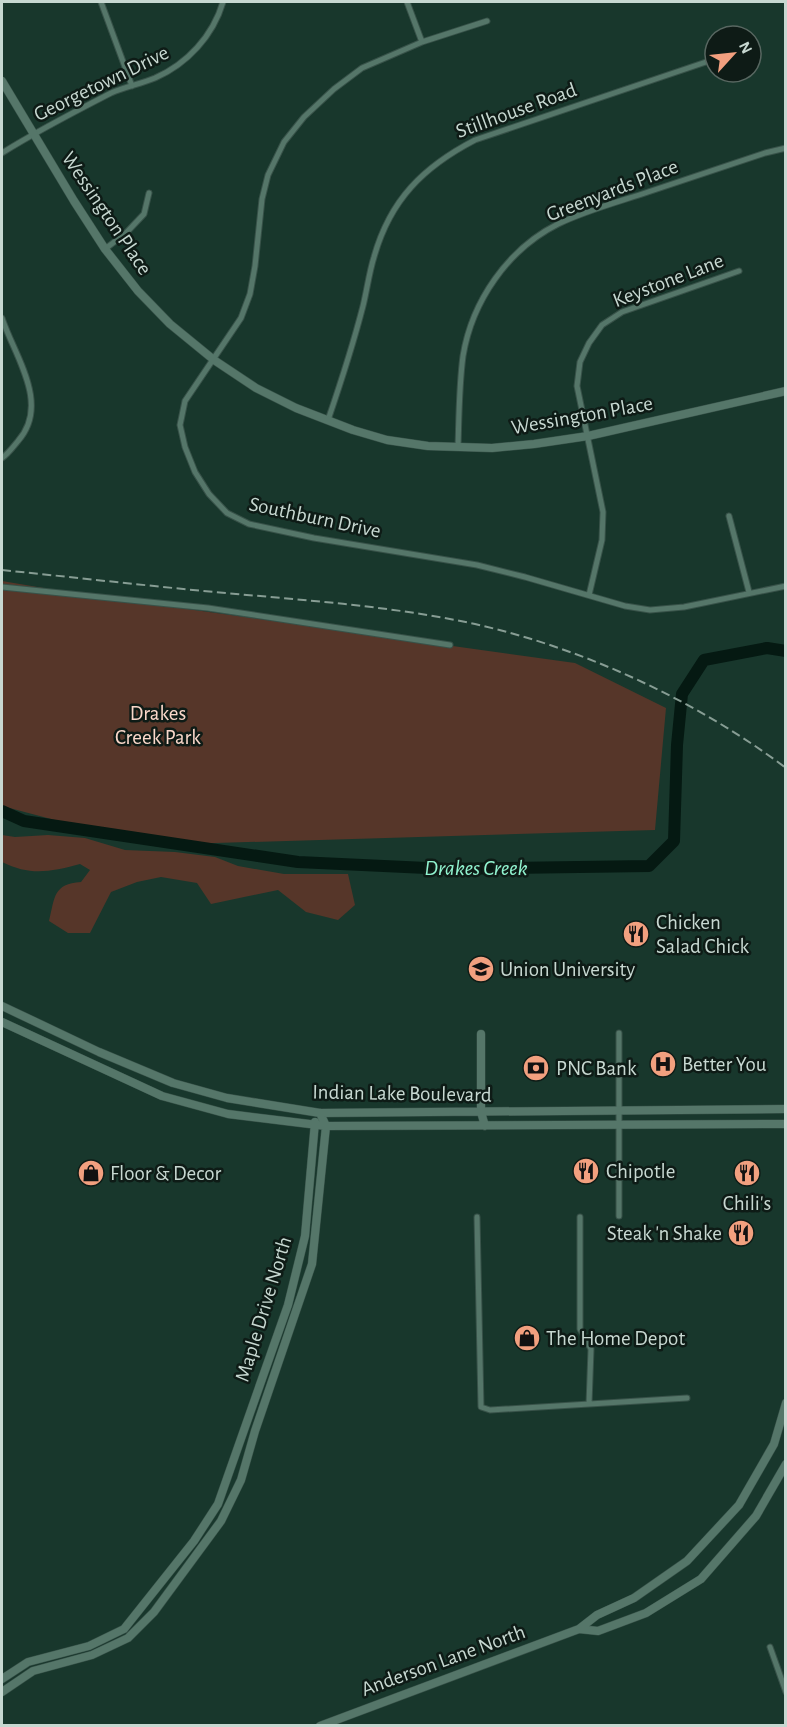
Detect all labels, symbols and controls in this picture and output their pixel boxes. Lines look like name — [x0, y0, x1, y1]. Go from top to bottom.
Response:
north arrow — [703, 24, 763, 84]
text: N — [736, 39, 755, 56]
street label: Georgetown Drive — [30, 42, 172, 125]
street label: Stillhouse Road — [453, 79, 579, 142]
street label: Wessington Place — [58, 148, 155, 279]
street label: Greenyards Place — [543, 156, 681, 225]
street label: Keystone Lane — [610, 250, 726, 311]
street label: Wessington Place — [510, 393, 655, 438]
street label: Southburn Drive — [247, 493, 383, 542]
park label: Drakes Creek Park — [115, 703, 201, 748]
water label: Drakes Creek — [424, 857, 528, 879]
place label: Chicken Salad Chick — [656, 912, 749, 957]
restaurant icon: Chicken Salad Chick — [621, 919, 651, 949]
school or university icon: Union University — [466, 954, 496, 984]
place label: Union University — [500, 959, 635, 980]
hospital icon: Better You — [648, 1049, 678, 1079]
bank icon: PNC Bank — [521, 1053, 551, 1083]
place label: Better You — [682, 1054, 767, 1075]
place label: PNC Bank — [556, 1058, 637, 1079]
street label: Indian Lake Boulevard — [312, 1081, 492, 1106]
restaurant icon: Chipotle — [571, 1156, 601, 1186]
shop icon: Floor & Decor — [76, 1158, 106, 1188]
restaurant icon: Chili's — [732, 1158, 762, 1188]
place label: Chipotle — [606, 1161, 676, 1182]
place label: Floor & Decor — [110, 1163, 221, 1184]
place label: Chili's — [723, 1193, 771, 1214]
restaurant icon: Steak 'n Shake — [726, 1218, 756, 1248]
place label: Steak 'n Shake — [607, 1223, 722, 1244]
street label: Maple Drive North — [231, 1234, 296, 1384]
shop icon: The Home Depot — [512, 1323, 542, 1353]
place label: The Home Depot — [546, 1328, 685, 1349]
street label: Anderson Lane North — [358, 1621, 528, 1700]

